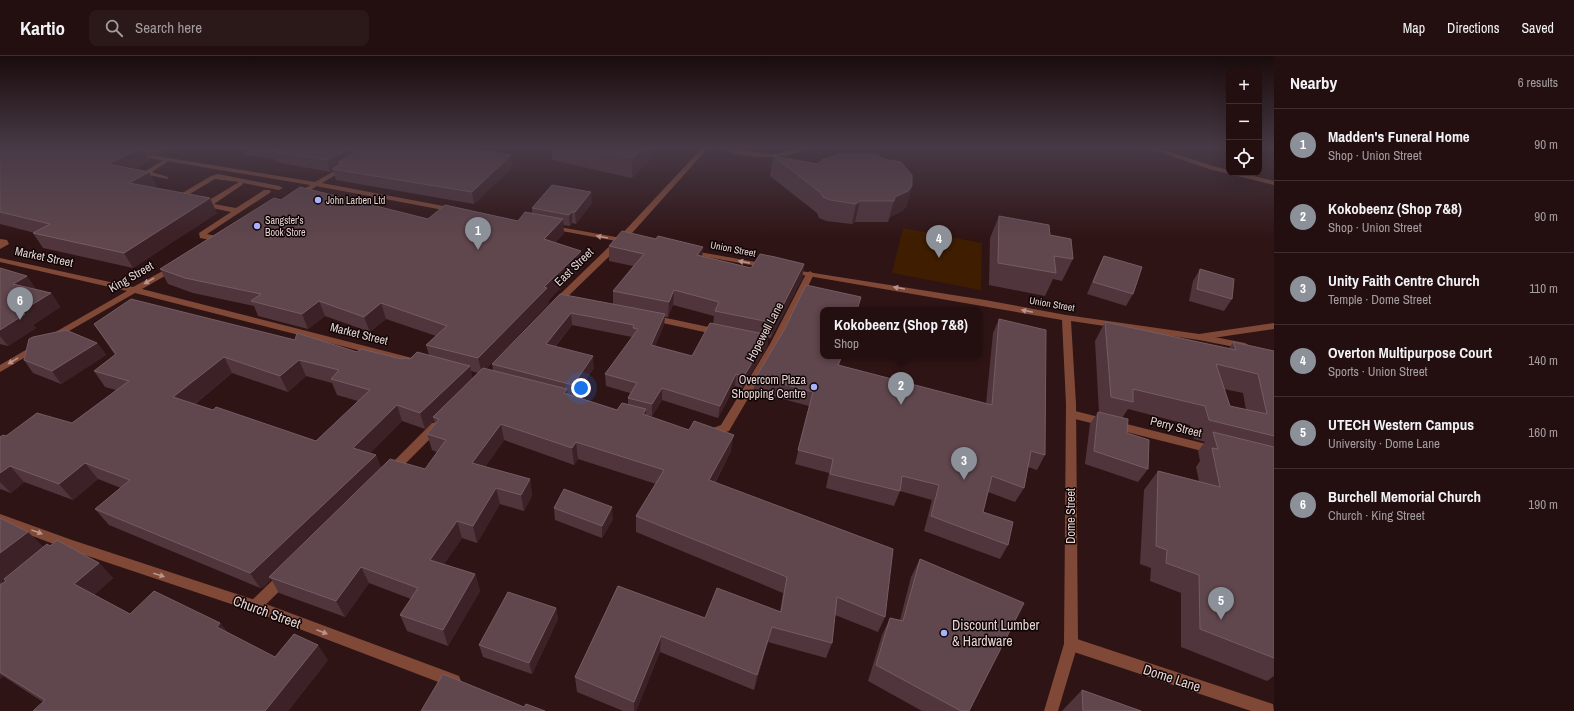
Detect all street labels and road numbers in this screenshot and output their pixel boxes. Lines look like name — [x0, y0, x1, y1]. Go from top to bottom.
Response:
street label: Union Street — [709, 238, 758, 260]
street label: Market Street — [13, 243, 75, 271]
street label: East Street — [551, 244, 597, 290]
street label: King Street — [106, 258, 157, 296]
street label: Union Street — [1028, 294, 1077, 315]
street label: Hopewell Lane — [743, 300, 787, 364]
street label: Market Street — [328, 319, 390, 349]
street label: Perry Street — [1149, 413, 1204, 441]
street label: Dome Street — [1063, 488, 1079, 544]
street label: Church Street — [231, 591, 303, 633]
street label: Dome Lane — [1141, 660, 1203, 696]

